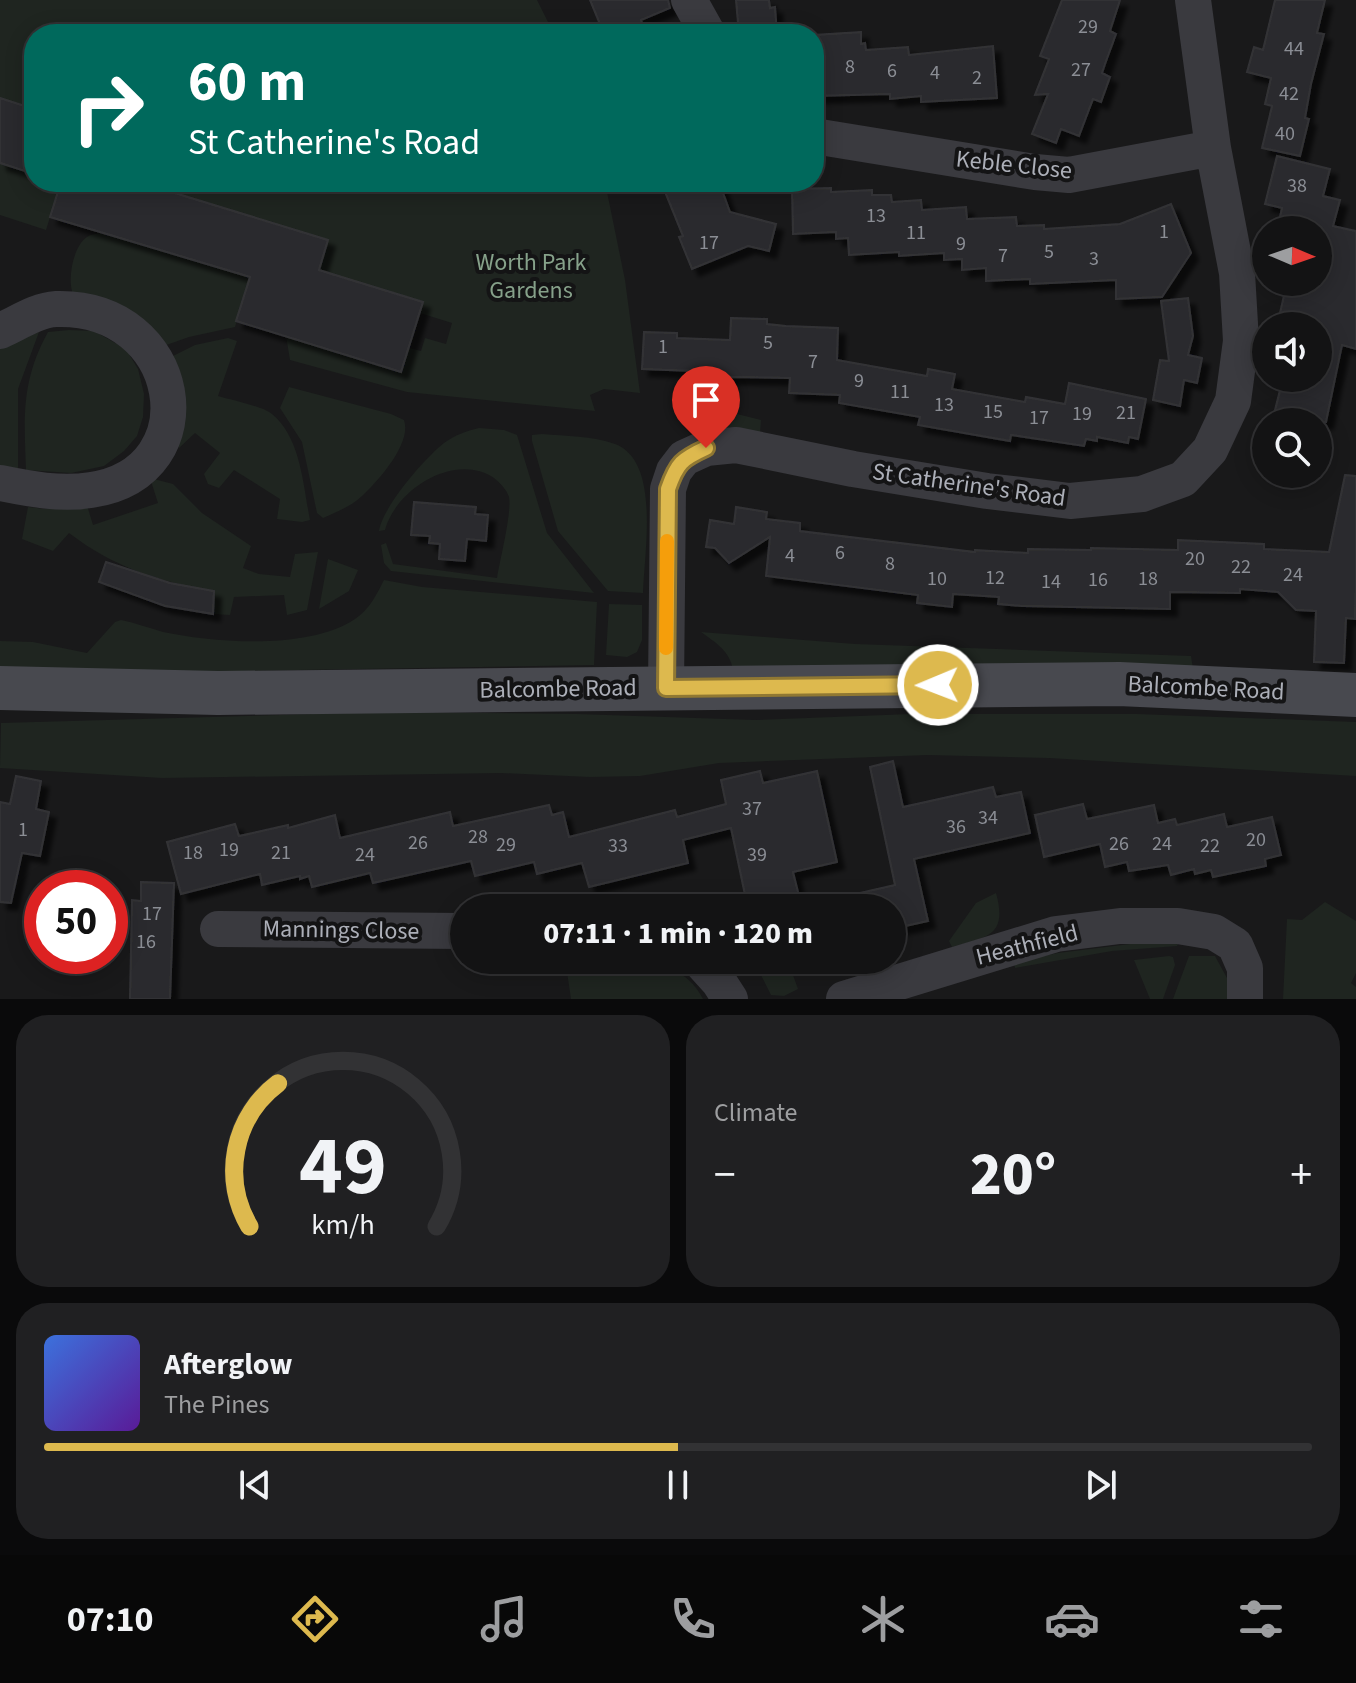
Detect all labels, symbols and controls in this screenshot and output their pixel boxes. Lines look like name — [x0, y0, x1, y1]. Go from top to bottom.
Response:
house number: 29 — [1078, 13, 1098, 41]
house number: 44 — [1284, 35, 1304, 63]
text: 60 m — [188, 43, 306, 122]
house number: 8 — [845, 53, 855, 81]
icon: right — [56, 56, 160, 160]
house number: 27 — [1071, 56, 1091, 84]
house number: 6 — [887, 57, 897, 85]
house number: 4 — [930, 59, 940, 87]
house number: 2 — [972, 64, 982, 92]
house number: 42 — [1279, 80, 1299, 108]
text: St Catherine's Road — [188, 117, 480, 168]
house number: 40 — [1275, 120, 1295, 148]
street label: Keble Close — [954, 142, 1074, 188]
house number: 38 — [1287, 172, 1307, 200]
house number: 13 — [866, 202, 886, 230]
north arrow — [1252, 216, 1332, 296]
map controls — [1252, 216, 1332, 488]
house number: 1 — [1159, 218, 1169, 246]
house number: 11 — [906, 219, 926, 247]
house number: 17 — [699, 229, 719, 257]
house number: 9 — [956, 230, 966, 258]
house number: 5 — [1044, 238, 1054, 266]
house number: 7 — [998, 242, 1008, 270]
park label: Worth Park Gardens — [475, 245, 587, 308]
house number: 3 — [1089, 245, 1099, 273]
button: sound — [1252, 312, 1332, 392]
house number: 5 — [763, 329, 773, 357]
house number: 1 — [658, 333, 668, 361]
house number: 7 — [808, 348, 818, 376]
pin — [672, 366, 740, 448]
house number: 9 — [854, 367, 864, 395]
icon: arrive — [684, 378, 728, 422]
house number: 11 — [890, 378, 910, 406]
house number: 13 — [934, 391, 954, 419]
house number: 15 — [983, 398, 1003, 426]
house number: 21 — [1116, 399, 1136, 427]
house number: 19 — [1072, 400, 1092, 428]
house number: 17 — [1029, 404, 1049, 432]
button: search — [1252, 408, 1332, 488]
street label: St Catherine's Road — [870, 454, 1068, 516]
house number: 6 — [835, 539, 845, 567]
house number: 4 — [785, 542, 795, 570]
house number: 20 — [1185, 545, 1205, 573]
house number: 8 — [885, 550, 895, 578]
house number: 22 — [1231, 553, 1251, 581]
house number: 24 — [1283, 561, 1303, 589]
house number: 12 — [985, 564, 1005, 592]
house number: 10 — [927, 565, 947, 593]
house number: 18 — [1138, 565, 1158, 593]
house number: 16 — [1088, 566, 1108, 594]
house number: 14 — [1041, 568, 1061, 596]
position arrow — [896, 643, 980, 727]
street label: Balcombe Road — [1127, 666, 1285, 710]
street label: Balcombe Road — [479, 670, 637, 708]
house number: 37 — [742, 795, 762, 823]
house number: 34 — [978, 804, 998, 832]
house number: 36 — [946, 813, 966, 841]
house number: 1 — [18, 816, 28, 844]
house number: 28 — [468, 823, 488, 851]
house number: 20 — [1246, 826, 1266, 854]
house number: 26 — [408, 829, 428, 857]
house number: 26 — [1109, 830, 1129, 858]
house number: 24 — [1152, 830, 1172, 858]
house number: 29 — [496, 831, 516, 859]
house number: 33 — [608, 832, 628, 860]
house number: 22 — [1200, 832, 1220, 860]
house number: 19 — [219, 836, 239, 864]
house number: 18 — [183, 839, 203, 867]
house number: 21 — [271, 839, 291, 867]
house number: 24 — [355, 841, 375, 869]
house number: 39 — [747, 841, 767, 869]
speed limit sign: 50 — [24, 870, 128, 974]
house number: 17 — [142, 900, 162, 928]
street label: Mannings Close — [262, 911, 420, 949]
text: 07:11 · 1 min · 120 m — [543, 912, 813, 955]
street label: Heathfield — [972, 915, 1082, 975]
house number: 16 — [136, 928, 156, 956]
text: Climate — [714, 1094, 798, 1131]
text: 49 — [299, 1108, 387, 1226]
text: 20° — [970, 1133, 1056, 1218]
text: − — [714, 1144, 736, 1207]
text: + — [1290, 1144, 1312, 1207]
text: km/h — [311, 1205, 375, 1245]
text: Afterglow — [164, 1343, 292, 1386]
text: The Pines — [164, 1386, 269, 1423]
icon: previous — [233, 1463, 277, 1507]
icon: pause — [656, 1463, 700, 1507]
icon: next — [1079, 1463, 1123, 1507]
icon: directions — [287, 1591, 343, 1647]
icon: music — [476, 1591, 532, 1647]
icon: phone — [665, 1591, 721, 1647]
icon: climate — [855, 1591, 911, 1647]
icon: car — [1044, 1591, 1100, 1647]
icon: filters — [1233, 1591, 1289, 1647]
text: 07:10 — [67, 1594, 153, 1645]

